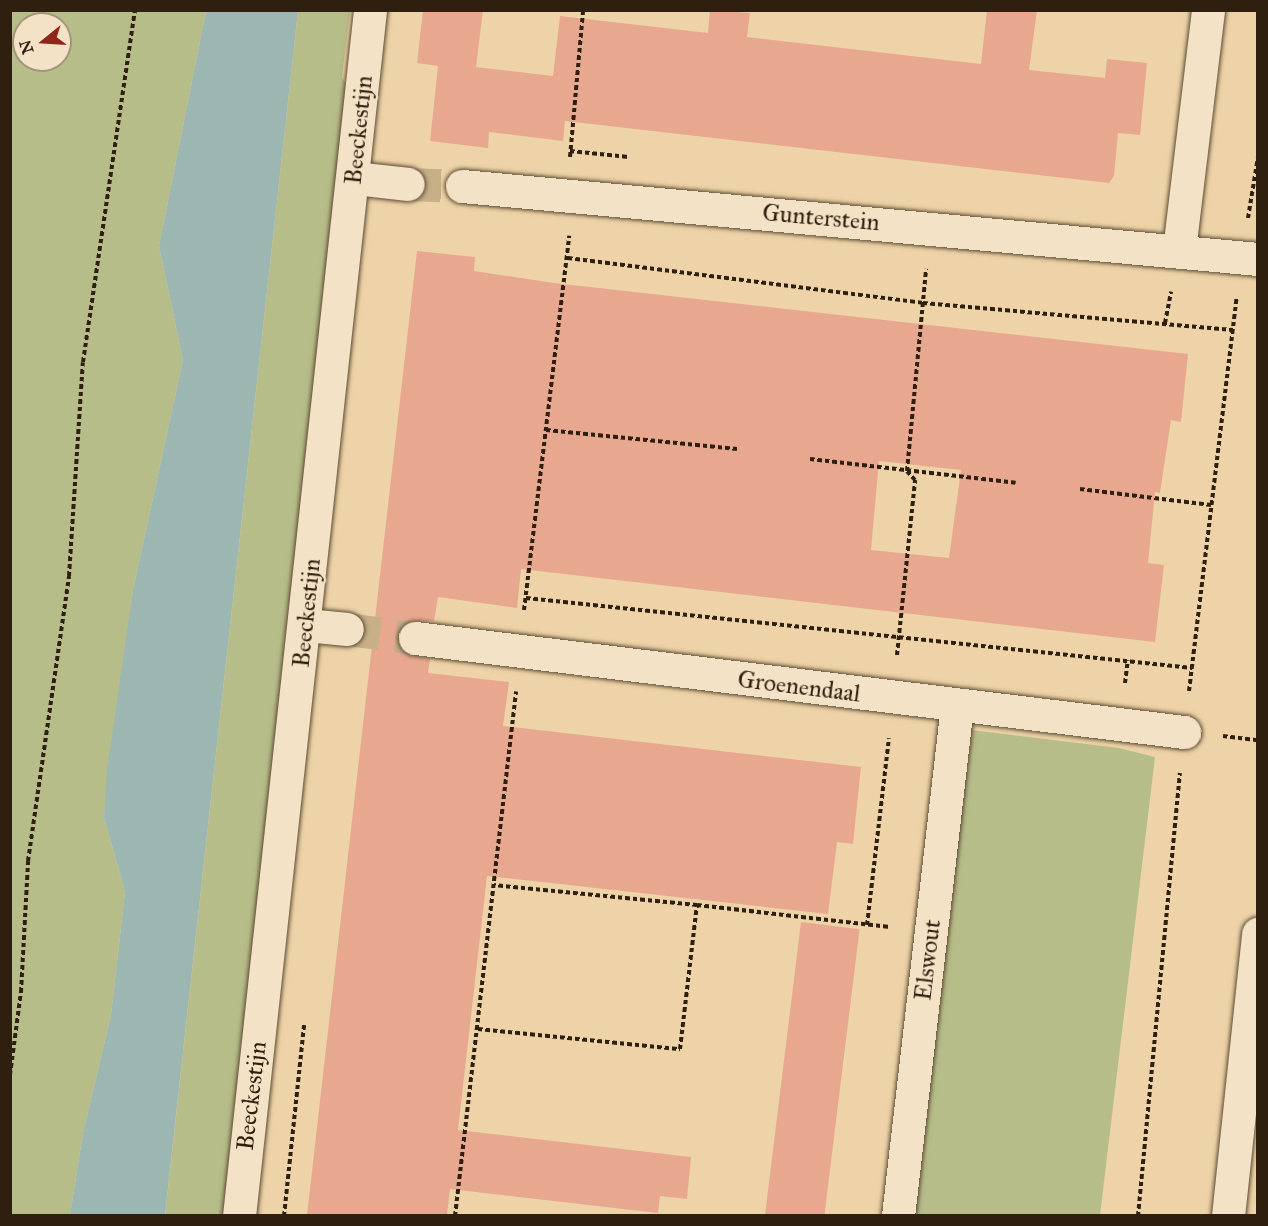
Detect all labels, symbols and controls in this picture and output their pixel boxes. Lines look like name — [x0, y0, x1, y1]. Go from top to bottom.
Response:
north arrow — [12, 12, 72, 72]
text: N — [15, 38, 37, 56]
street label: Beeckestijn — [339, 74, 379, 186]
street label: Gunterstein — [761, 199, 881, 237]
street label: Beeckestijn — [287, 557, 327, 669]
street label: Groenendaal — [736, 665, 862, 709]
street label: Elswout — [909, 918, 947, 1002]
street label: Beeckestijn — [231, 1040, 273, 1152]

